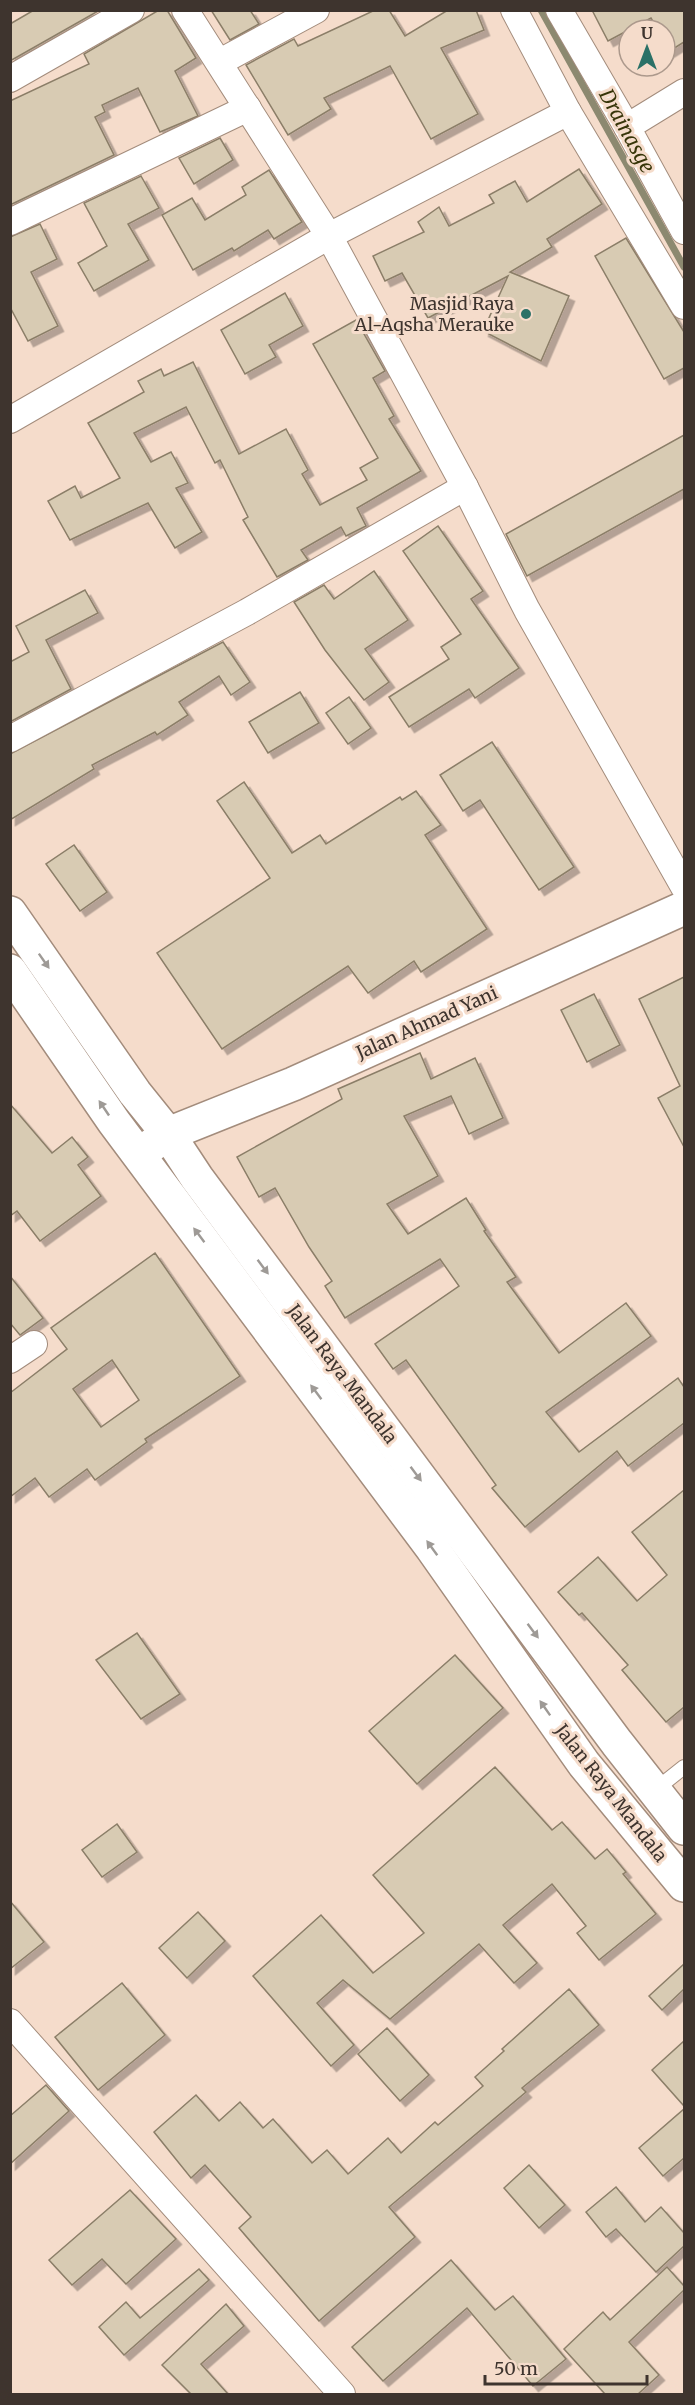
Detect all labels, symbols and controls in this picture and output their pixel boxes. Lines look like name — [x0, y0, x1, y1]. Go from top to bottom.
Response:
north arrow — [617, 18, 677, 78]
text: U — [641, 23, 653, 43]
water label: Drainasge — [594, 84, 661, 177]
place label: Masjid Raya Al-Aqsha Merauke — [354, 292, 514, 336]
marker: Masjid Raya Al-Aqsha Merauke — [519, 307, 533, 321]
one-way arrow — [38, 953, 49, 969]
street label: Jalan Ahmad Yani — [352, 981, 501, 1064]
one-way arrow — [98, 1101, 110, 1117]
one-way arrow — [194, 1228, 206, 1243]
one-way arrow — [256, 1259, 269, 1275]
street label: Jalan Raya Mandala — [282, 1299, 403, 1448]
one-way arrow — [310, 1384, 322, 1400]
one-way arrow — [410, 1467, 422, 1482]
one-way arrow — [426, 1541, 438, 1557]
one-way arrow — [526, 1623, 538, 1638]
one-way arrow — [539, 1700, 551, 1716]
street label: Jalan Raya Mandala — [550, 1718, 673, 1867]
scale bar — [485, 2348, 647, 2386]
text: 50 m — [494, 2357, 538, 2380]

